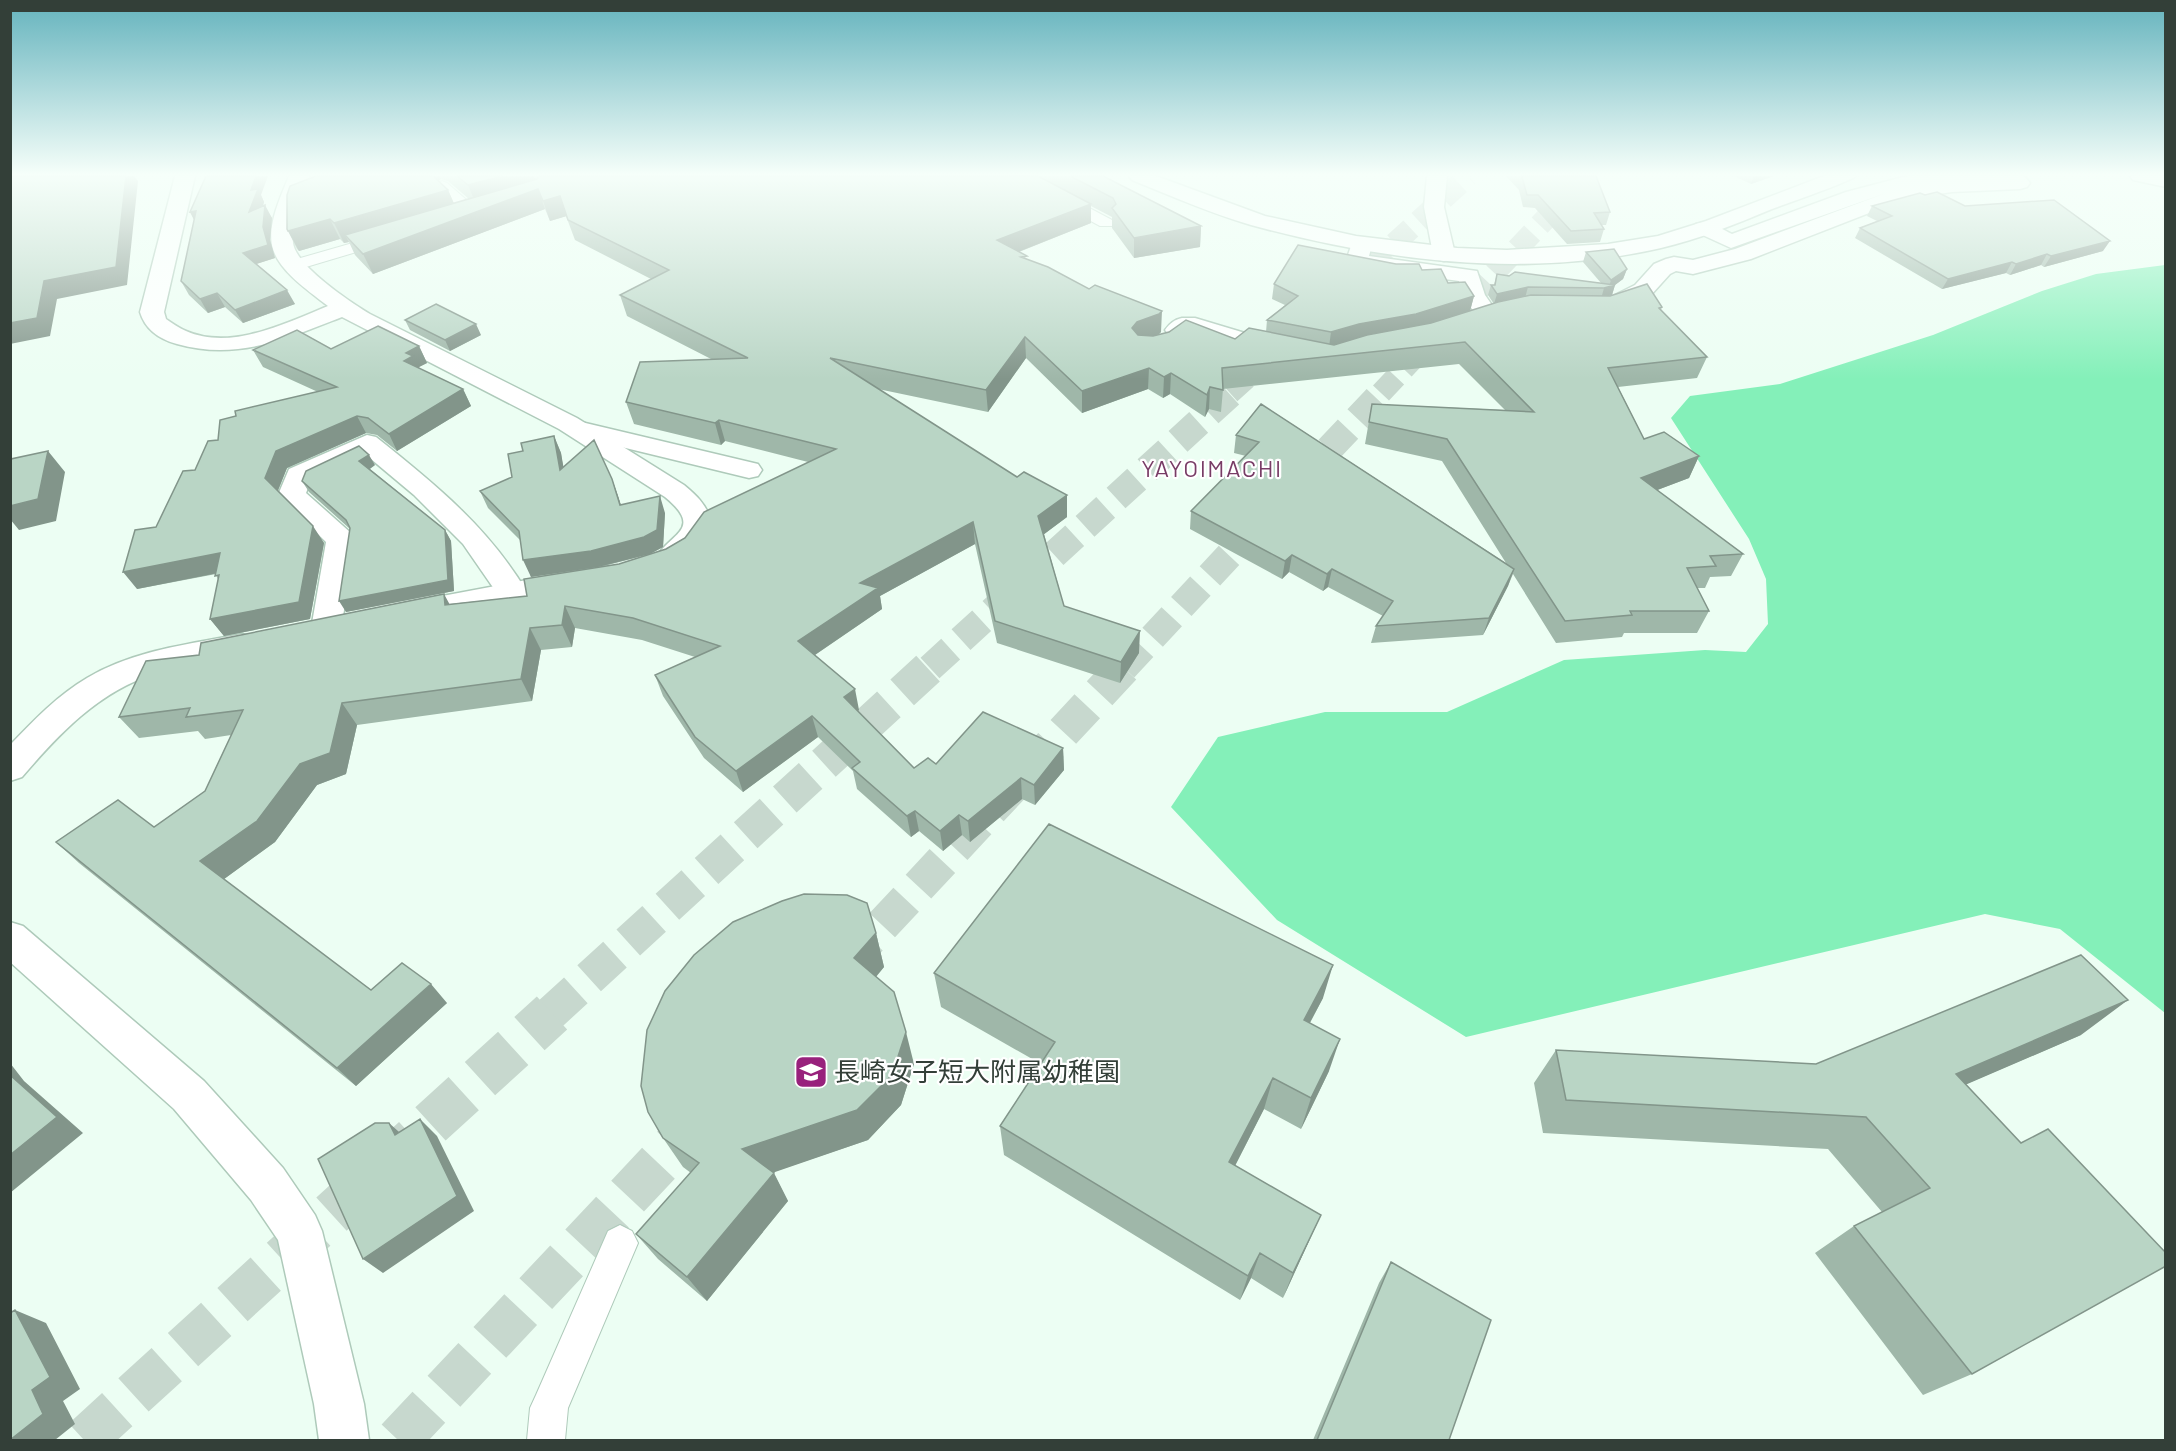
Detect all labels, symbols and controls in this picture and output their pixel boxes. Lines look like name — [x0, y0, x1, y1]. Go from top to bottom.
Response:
district label: YAYOIMACHI — [1141, 453, 1283, 482]
school or university icon: 長崎女子短大附属幼稚園 — [793, 1054, 829, 1090]
place label: 長崎女子短大附属幼稚園 — [834, 1055, 1120, 1086]

